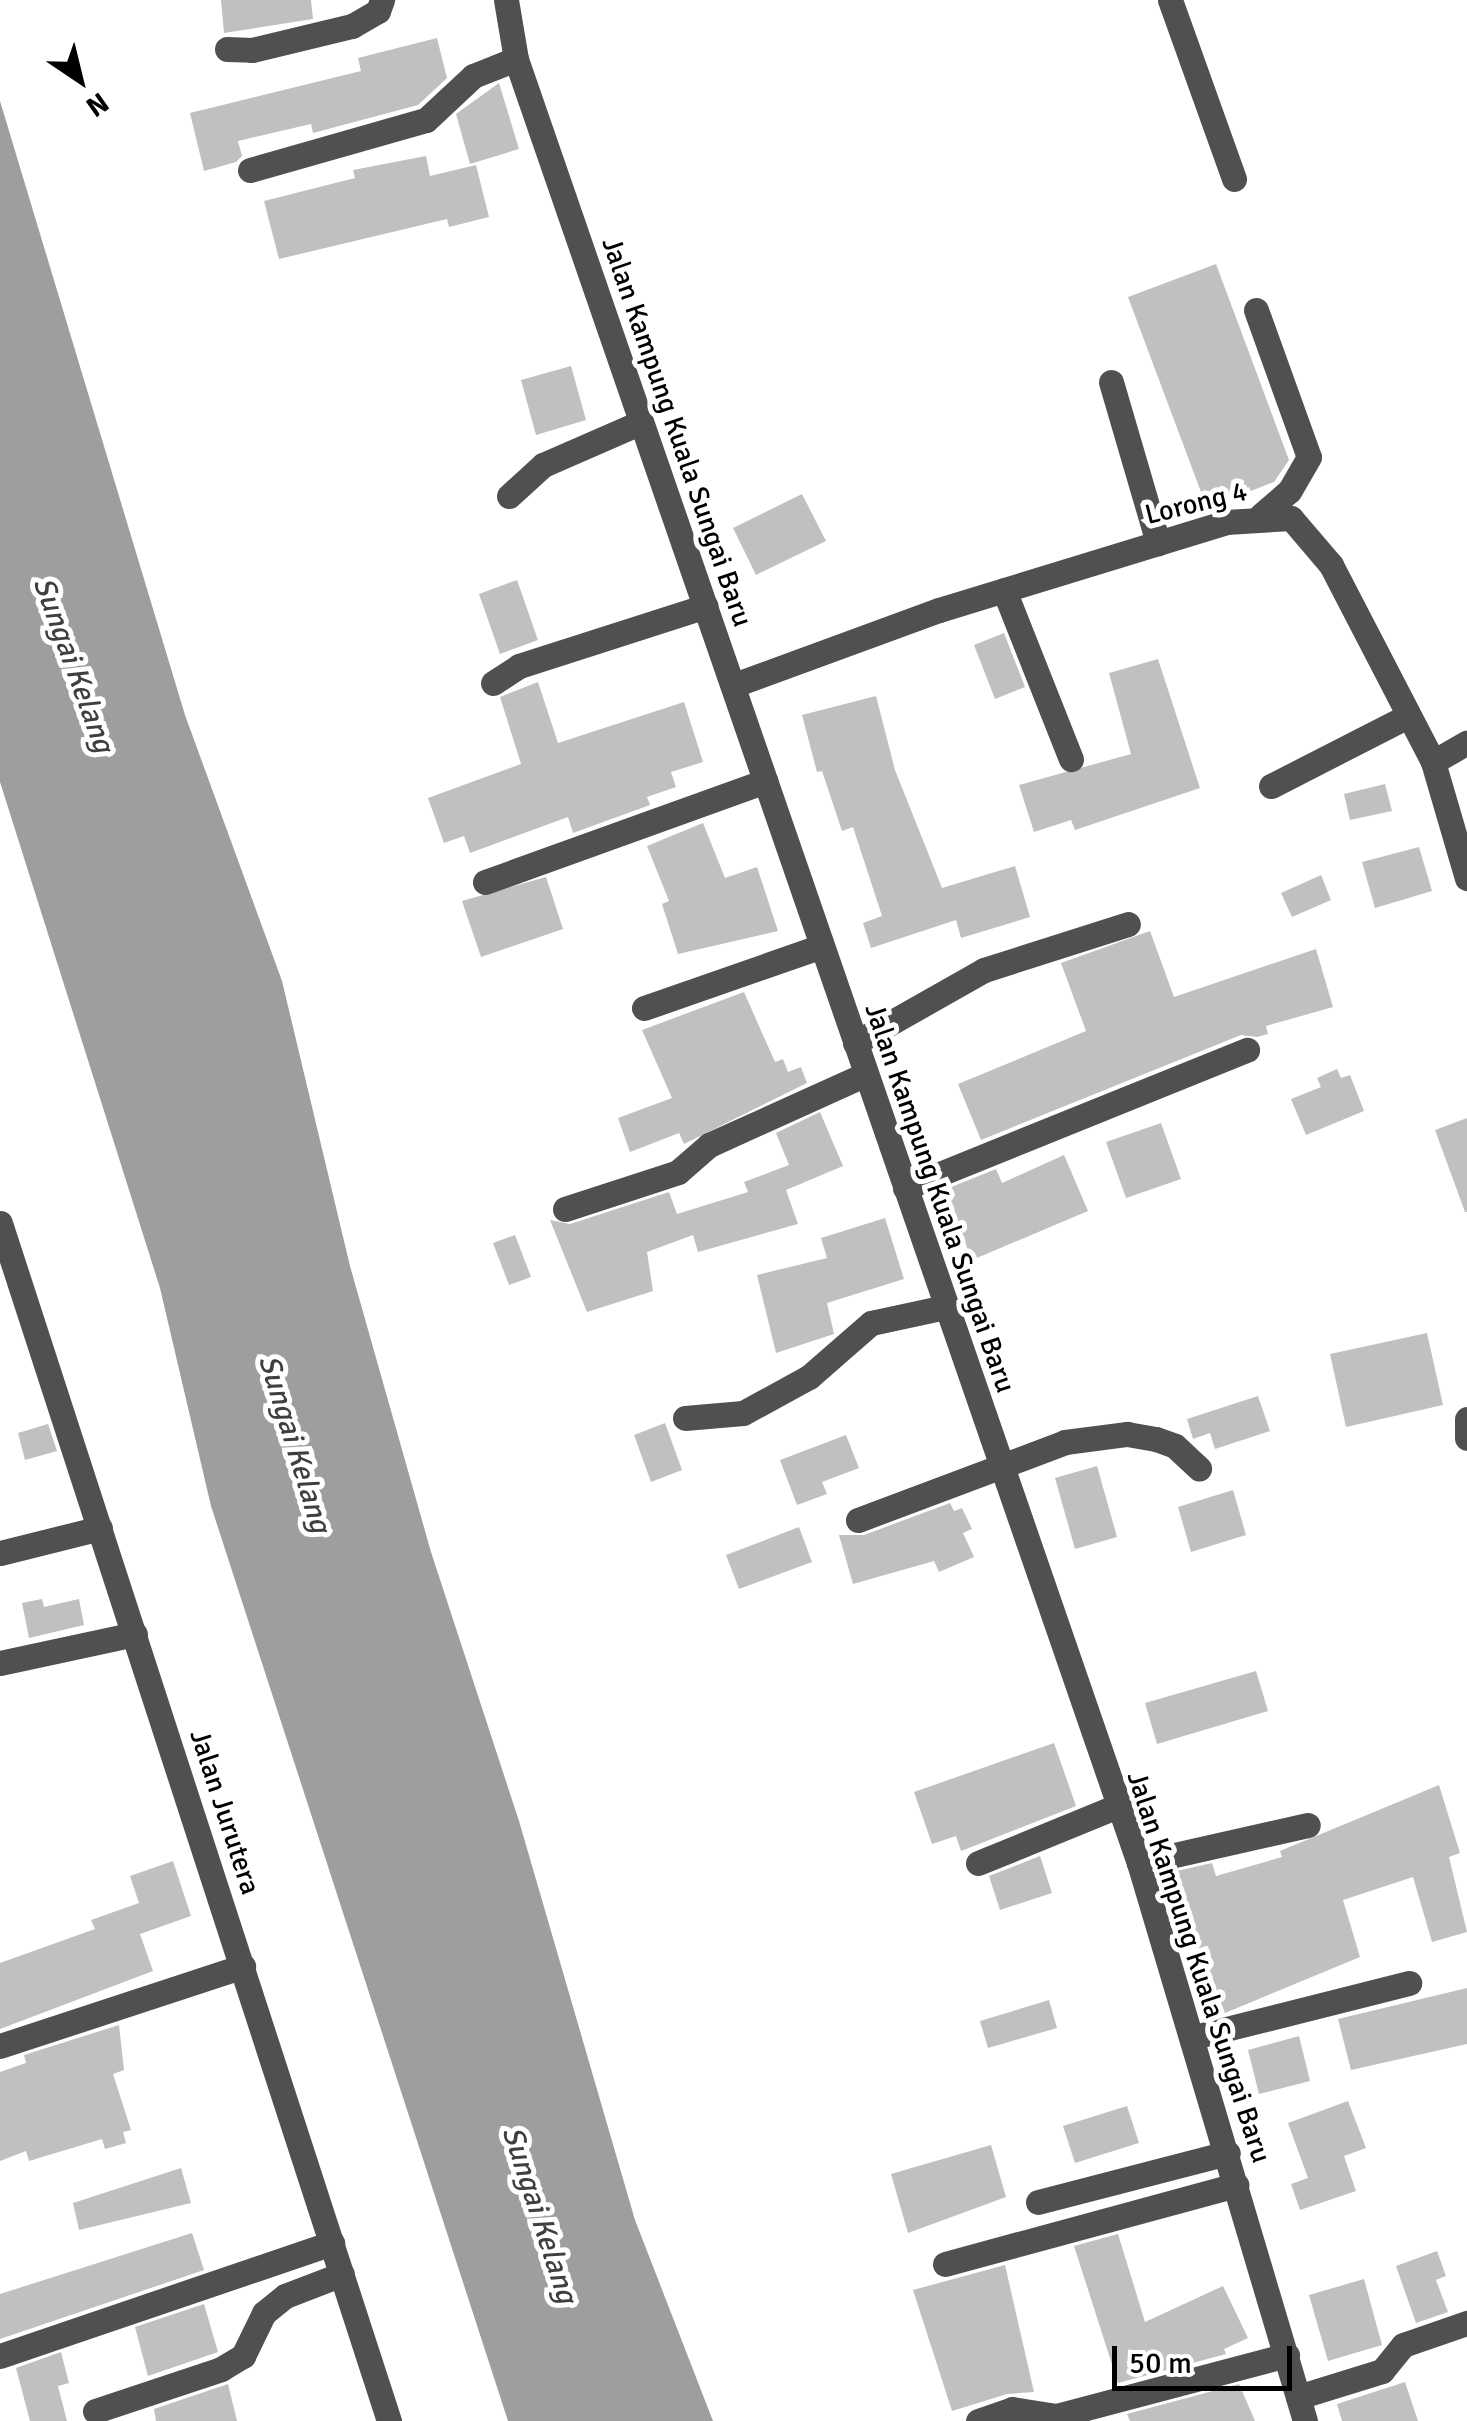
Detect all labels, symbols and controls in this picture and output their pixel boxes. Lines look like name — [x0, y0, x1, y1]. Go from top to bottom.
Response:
north arrow — [30, 30, 130, 130]
text: N — [79, 85, 115, 124]
street label: Jalan Kampung Kuala Sungai Baru — [594, 233, 760, 631]
street label: Lorong 4 — [1141, 474, 1251, 532]
water label: Sungai Kelang — [25, 572, 121, 758]
street label: Jalan Kampung Kuala Sungai Baru — [857, 999, 1023, 1397]
water label: Sungai Kelang — [250, 1351, 338, 1537]
street label: Jalan Jurutera — [183, 1725, 267, 1899]
street label: Jalan Kampung Kuala Sungai Baru — [1120, 1767, 1278, 2167]
water label: Sungai Kelang — [493, 2122, 585, 2308]
scale bar — [1117, 2326, 1297, 2388]
text: 50 m — [1129, 2345, 1192, 2382]

